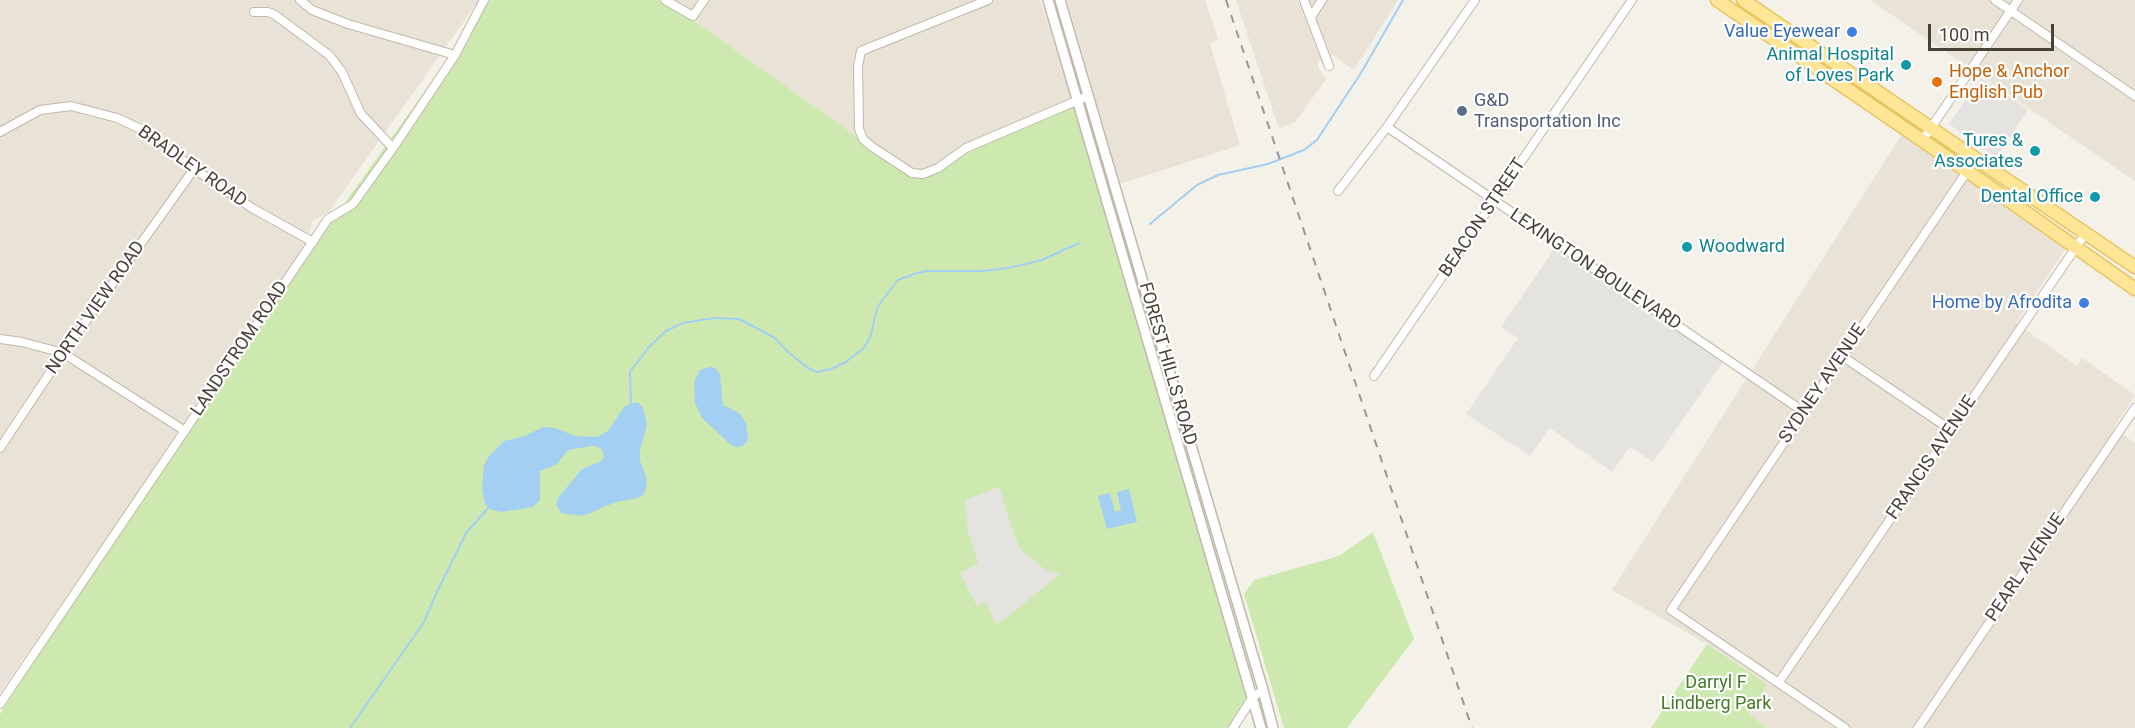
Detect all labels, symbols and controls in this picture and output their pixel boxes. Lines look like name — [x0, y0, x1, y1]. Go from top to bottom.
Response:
scale bar — [1931, 12, 2057, 50]
place label: Value Eyewear — [1724, 21, 1840, 43]
text: 100 m — [1939, 24, 1990, 45]
marker: Value Eyewear — [1845, 25, 1859, 39]
place label: Animal Hospital of Loves Park — [1767, 44, 1894, 86]
marker: Animal Hospital of Loves Park — [1899, 58, 1913, 72]
place label: Hope & Anchor English Pub — [1949, 61, 2069, 104]
marker: Hope & Anchor English Pub — [1930, 75, 1944, 89]
place label: G&D Transportation Inc — [1474, 90, 1621, 132]
marker: G&D Transportation Inc — [1455, 104, 1469, 118]
street label: BRADLEY ROAD — [133, 121, 251, 213]
place label: Tures & Associates — [1934, 130, 2023, 172]
marker: Tures & Associates — [2028, 144, 2042, 158]
street label: BEACON STREET — [1435, 155, 1531, 281]
place label: Dental Office — [1980, 186, 2083, 208]
marker: Dental Office — [2088, 190, 2102, 204]
street label: LEXINGTON BOULEVARD — [1505, 205, 1685, 335]
place label: Woodward — [1699, 236, 1785, 258]
street label: NORTH VIEW ROAD — [42, 237, 150, 379]
marker: Woodward — [1680, 240, 1694, 254]
street label: LANDSTROM ROAD — [187, 277, 293, 421]
street label: FOREST HILLS ROAD — [1133, 280, 1201, 448]
place label: Home by Afrodita — [1932, 292, 2072, 314]
marker: Home by Afrodita — [2077, 296, 2091, 310]
street label: SYDNEY AVENUE — [1775, 320, 1871, 448]
street label: FRANCIS AVENUE — [1883, 392, 1981, 524]
street label: PEARL AVENUE — [1982, 510, 2070, 626]
park label: Darryl F Lindberg Park — [1661, 672, 1771, 714]

